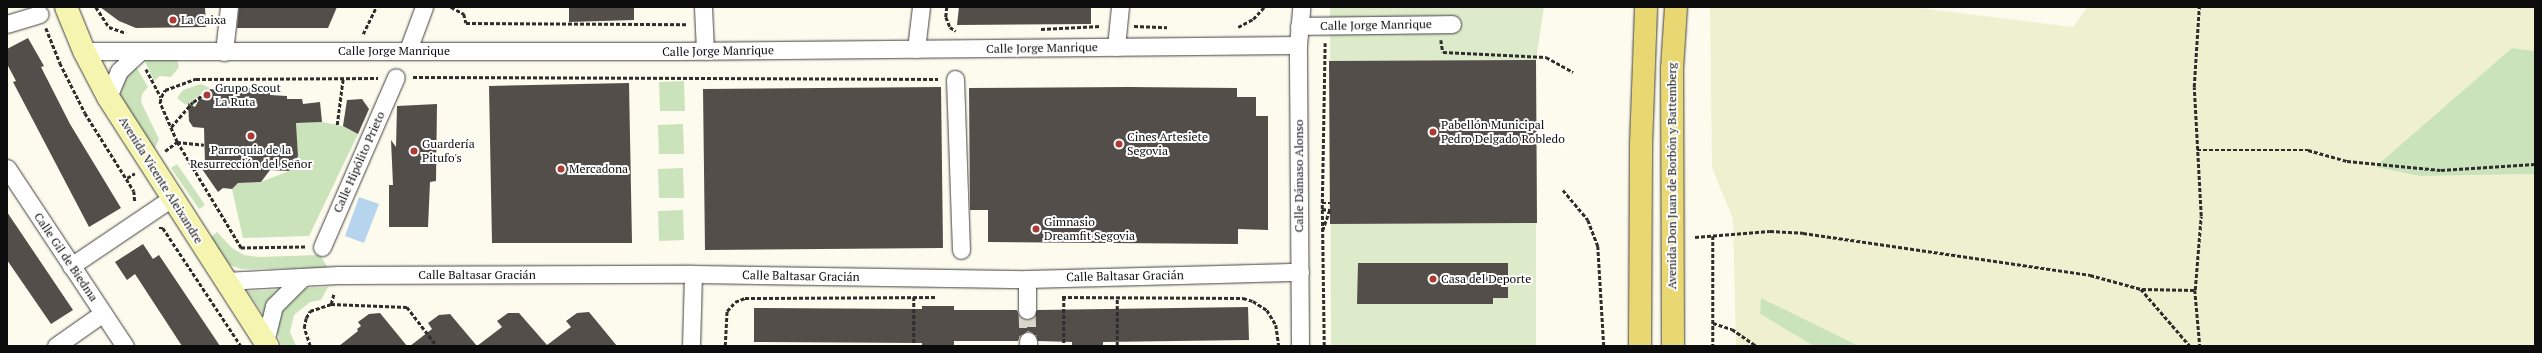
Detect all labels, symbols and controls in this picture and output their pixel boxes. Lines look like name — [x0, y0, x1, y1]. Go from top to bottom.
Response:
place label: La Caixa — [181, 13, 226, 27]
marker: La Caixa — [168, 15, 178, 25]
street label: Calle Jorge Manrique — [1320, 17, 1432, 33]
street label: Calle Jorge Manrique — [986, 40, 1098, 56]
street label: Calle Jorge Manrique — [662, 43, 774, 59]
street label: Calle Jorge Manrique — [338, 44, 450, 58]
street label: Avenida Don Juan de Borbón y Battemberg — [1665, 63, 1679, 289]
place label: Grupo Scout La Ruta — [215, 81, 281, 109]
marker: Grupo Scout La Ruta — [202, 90, 212, 100]
street label: Calle Hipólito Prieto — [330, 109, 388, 215]
street label: Avenida Vicente Aleixandre — [116, 114, 206, 246]
place label: Pabellón Municipal Pedro Delgado Robledo — [1441, 118, 1565, 146]
street label: Calle Dámaso Alonso — [1292, 119, 1306, 233]
marker: Pabellón Municipal Pedro Delgado Robledo — [1428, 127, 1438, 137]
place label: Cines Artesiete Segovia — [1127, 130, 1208, 158]
marker: Parroquia de la Resurrección del Señor — [246, 131, 256, 141]
place label: Guardería Pitufo's — [422, 137, 475, 165]
marker: Cines Artesiete Segovia — [1114, 139, 1124, 149]
place label: Parroquia de la Resurrección del Señor — [190, 143, 312, 171]
marker: Guardería Pitufo's — [409, 146, 419, 156]
place label: Mercadona — [569, 162, 628, 176]
marker: Mercadona — [556, 164, 566, 174]
street label: Calle Gil de Biedma — [31, 210, 101, 304]
place label: Gimnasio Dreamfit Segovia — [1044, 215, 1135, 243]
marker: Gimnasio Dreamfit Segovia — [1031, 224, 1041, 234]
street label: Calle Baltasar Gracián — [418, 268, 536, 282]
street label: Calle Baltasar Gracián — [742, 268, 860, 284]
street label: Calle Baltasar Gracián — [1066, 268, 1184, 284]
place label: Casa del Deporte — [1441, 272, 1531, 286]
marker: Casa del Deporte — [1428, 274, 1438, 284]

